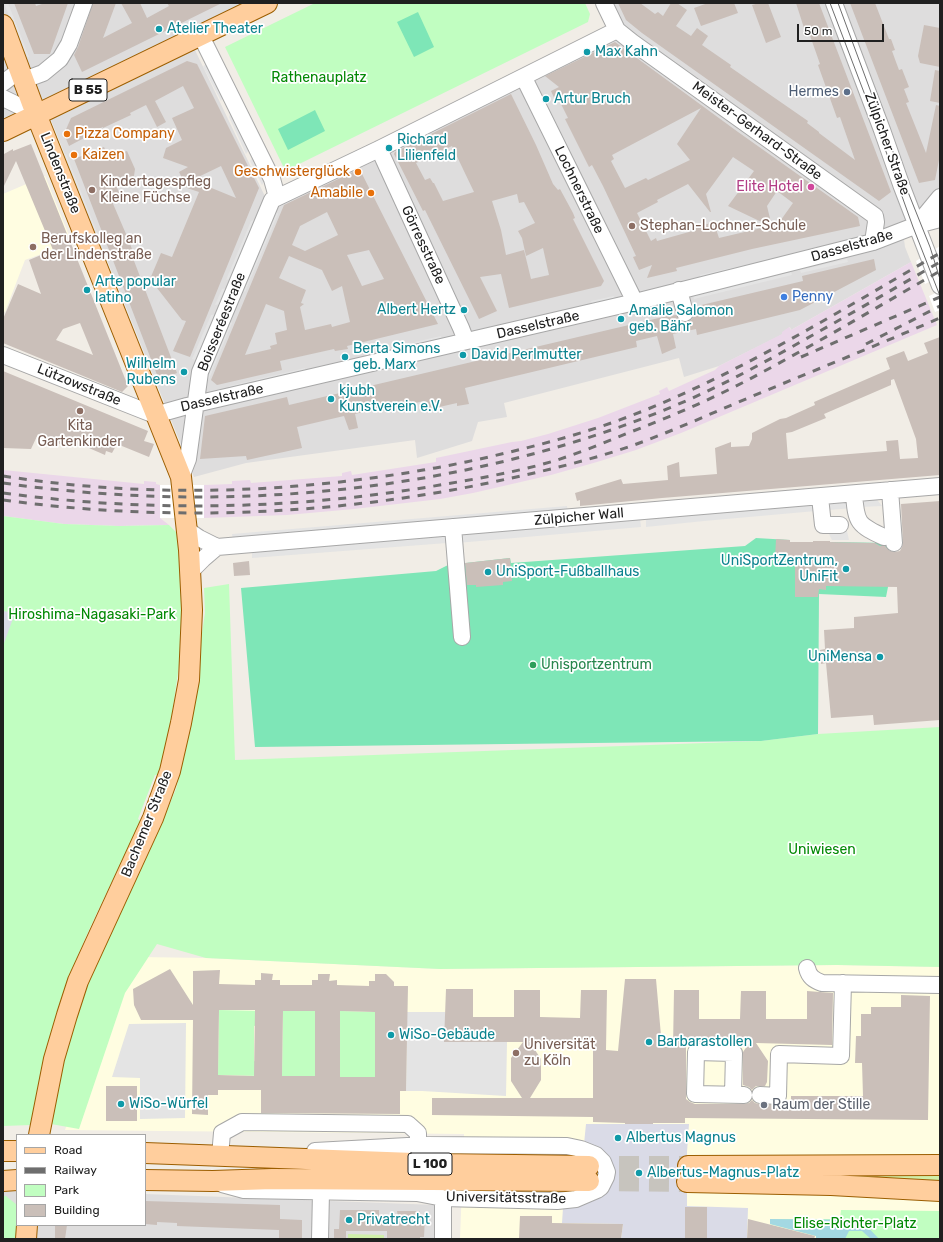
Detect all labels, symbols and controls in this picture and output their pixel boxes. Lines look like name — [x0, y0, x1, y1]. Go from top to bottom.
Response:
scale bar — [799, 16, 886, 42]
place label: Atelier Theater — [167, 21, 263, 37]
marker: Atelier Theater — [154, 24, 164, 34]
text: 50 m — [804, 24, 832, 38]
place label: Max Kahn — [595, 44, 658, 60]
marker: Max Kahn — [582, 47, 592, 57]
park label: Rathenauplatz — [271, 70, 367, 86]
street label: Meister-Gerhard-Straße — [689, 78, 825, 184]
road number: B 55 — [69, 79, 107, 101]
place label: Hermes — [788, 84, 839, 100]
marker: Hermes — [842, 87, 852, 97]
street label: Zülpicher Straße — [861, 90, 913, 198]
place label: Artur Bruch — [554, 91, 631, 107]
marker: Artur Bruch — [541, 94, 551, 104]
place label: Pizza Company — [75, 126, 175, 142]
marker: Pizza Company — [62, 129, 72, 139]
street label: Lindenstraße — [36, 130, 84, 216]
place label: Richard Lilienfeld — [397, 132, 456, 164]
marker: Richard Lilienfeld — [384, 143, 394, 153]
street label: Lochnerstraße — [551, 143, 607, 237]
place label: Kaizen — [82, 147, 125, 163]
marker: Kaizen — [69, 150, 79, 160]
place label: Geschwisterglück — [234, 164, 350, 180]
marker: Geschwisterglück — [353, 167, 363, 177]
place label: Kindertagespfleg Kleine Füchse — [100, 174, 211, 206]
place label: Elite Hotel — [736, 179, 803, 195]
marker: Elite Hotel — [806, 182, 816, 192]
marker: Kindertagespfleg Kleine Füchse — [87, 185, 97, 195]
place label: Amabile — [310, 185, 363, 201]
marker: Amabile — [366, 188, 376, 198]
street label: Görresstraße — [397, 203, 449, 287]
place label: Stephan-Lochner-Schule — [640, 218, 806, 234]
marker: Stephan-Lochner-Schule — [627, 221, 637, 231]
street label: Dasselstraße — [809, 226, 895, 266]
place label: Berufskolleg an der Lindenstraße — [41, 231, 152, 264]
marker: Berufskolleg an der Lindenstraße — [28, 242, 38, 252]
street label: Boisseréestraße — [194, 270, 250, 374]
place label: Arte popular latino — [95, 274, 176, 306]
marker: Arte popular latino — [82, 285, 92, 295]
place label: Penny — [792, 289, 833, 305]
marker: Penny — [779, 292, 789, 302]
place label: Albert Hertz — [377, 302, 456, 318]
place label: Amalie Salomon geb. Bähr — [629, 303, 733, 336]
marker: Albert Hertz — [459, 305, 469, 315]
street label: Dasselstraße — [495, 307, 581, 343]
marker: Amalie Salomon geb. Bähr — [616, 314, 626, 324]
place label: Berta Simons geb. Marx — [353, 341, 440, 374]
place label: David Perlmutter — [471, 347, 582, 363]
marker: David Perlmutter — [458, 350, 468, 360]
marker: Berta Simons geb. Marx — [340, 352, 350, 362]
place label: Wilhelm Rubens — [126, 356, 176, 388]
street label: Lützowstraße — [35, 361, 123, 409]
marker: Wilhelm Rubens — [179, 367, 189, 377]
street label: Dasselstraße — [179, 380, 265, 416]
place label: kjubh Kunstverein e.V. — [339, 383, 442, 416]
marker: kjubh Kunstverein e.V. — [326, 394, 336, 404]
marker: Kita Gartenkinder — [75, 406, 85, 416]
place label: Kita Gartenkinder — [38, 418, 122, 450]
street label: Zülpicher Wall — [533, 505, 625, 529]
place label: UniSportZentrum, UniFit — [721, 553, 838, 586]
place label: UniSport-Fußballhaus — [496, 564, 639, 580]
marker: UniSportZentrum, UniFit — [841, 564, 851, 574]
marker: UniSport-Fußballhaus — [483, 567, 493, 577]
park label: Hiroshima-Nagasaki-Park — [8, 607, 176, 623]
place label: UniMensa — [808, 649, 872, 665]
marker: UniMensa — [875, 652, 885, 662]
place label: Unisportzentrum — [541, 657, 652, 673]
marker: Unisportzentrum — [528, 660, 538, 670]
street label: Bachemer Straße — [118, 768, 176, 880]
park label: Uniwiesen — [788, 842, 856, 858]
place label: WiSo-Gebäude — [399, 1027, 495, 1043]
marker: WiSo-Gebäude — [386, 1030, 396, 1040]
place label: Barbarastollen — [657, 1034, 752, 1050]
place label: Universität zu Köln — [524, 1037, 595, 1070]
marker: Barbarastollen — [644, 1037, 654, 1047]
marker: Universität zu Köln — [511, 1048, 521, 1058]
place label: WiSo-Würfel — [129, 1096, 208, 1112]
place label: Raum der Stille — [772, 1097, 870, 1113]
marker: WiSo-Würfel — [116, 1099, 126, 1109]
marker: Raum der Stille — [759, 1100, 769, 1110]
place label: Albertus Magnus — [626, 1130, 736, 1146]
marker: Albertus Magnus — [613, 1133, 623, 1143]
legend — [16, 1134, 146, 1226]
text: Road — [54, 1143, 82, 1157]
road number: L 100 — [408, 1153, 452, 1175]
text: Railway — [54, 1163, 97, 1177]
place label: Albertus-Magnus-Platz — [647, 1165, 799, 1181]
marker: Albertus-Magnus-Platz — [634, 1168, 644, 1178]
text: Park — [54, 1183, 79, 1197]
street label: Universitätsstraße — [446, 1189, 566, 1207]
text: Building — [54, 1203, 100, 1217]
place label: Privatrecht — [357, 1212, 430, 1228]
marker: Privatrecht — [344, 1215, 354, 1225]
park label: Elise-Richter-Platz — [793, 1216, 917, 1232]

